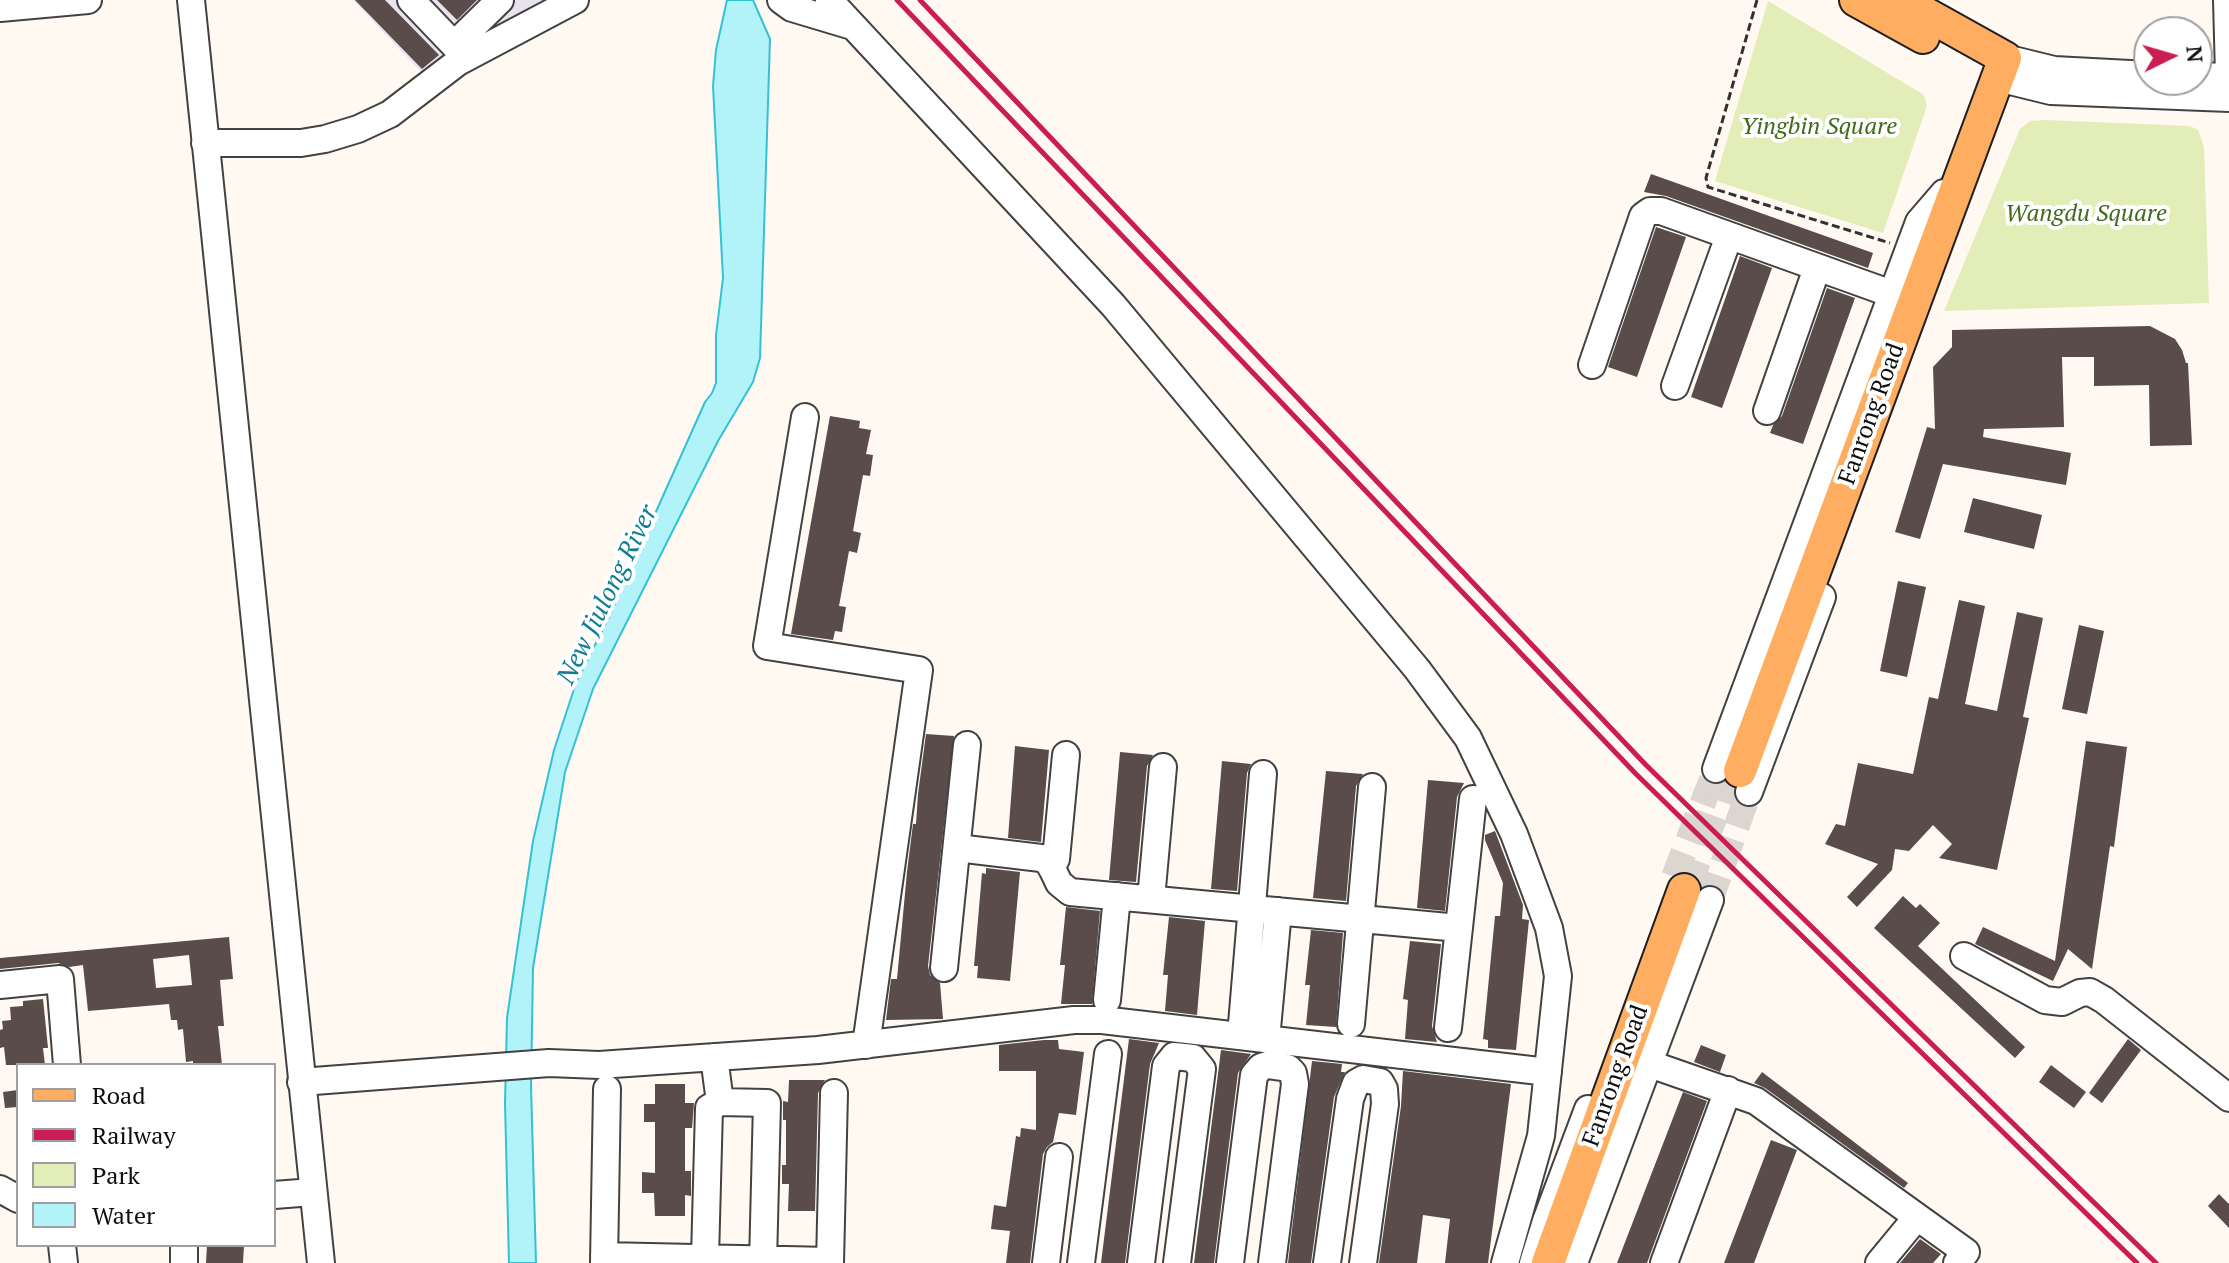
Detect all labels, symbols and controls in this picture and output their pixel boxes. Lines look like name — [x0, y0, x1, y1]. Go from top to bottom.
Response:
north arrow — [2133, 16, 2213, 96]
text: N — [2180, 44, 2211, 64]
park label: Yingbin Square — [1741, 113, 1897, 141]
park label: Wangdu Square — [2005, 200, 2167, 228]
street label: Fanrong Road — [1833, 339, 1911, 489]
water label: New Jiulong River — [551, 500, 665, 690]
street label: Fanrong Road — [1577, 1001, 1655, 1151]
legend — [16, 1063, 276, 1247]
text: Road — [92, 1079, 146, 1111]
text: Railway — [92, 1119, 176, 1151]
text: Park — [92, 1159, 140, 1191]
text: Water — [92, 1199, 155, 1231]

